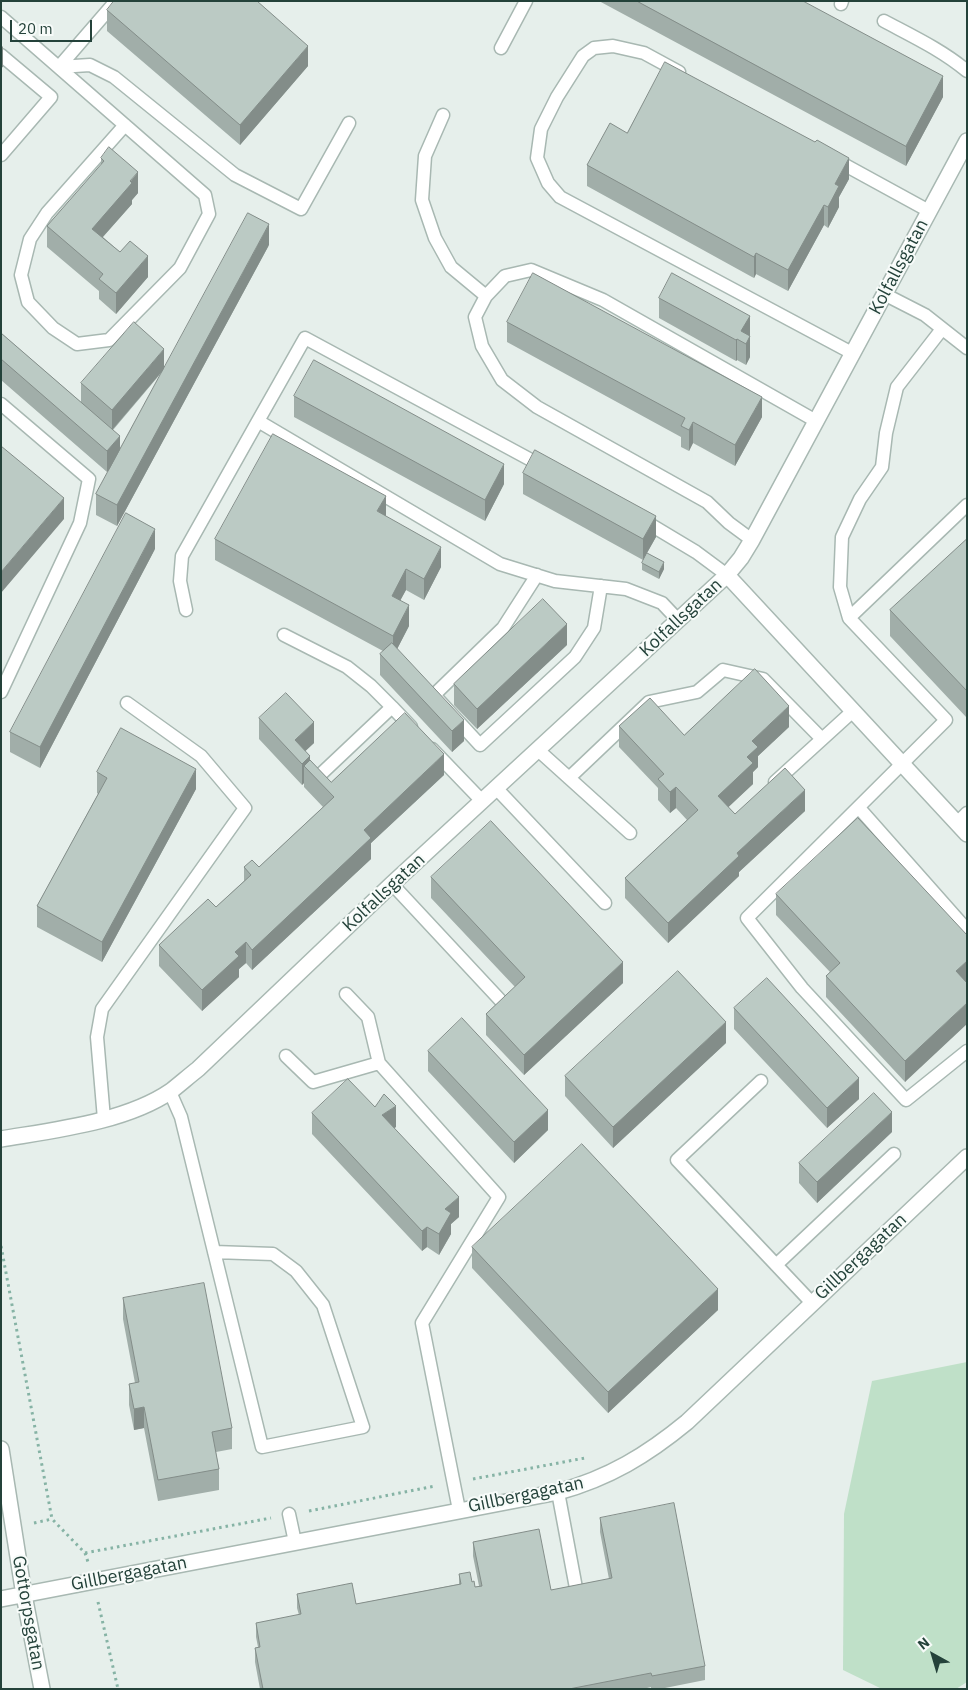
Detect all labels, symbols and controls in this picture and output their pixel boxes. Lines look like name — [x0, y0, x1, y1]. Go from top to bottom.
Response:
scale bar — [12, 10, 95, 42]
text: 20 m — [18, 19, 53, 38]
street label: Kolfallsgatan — [865, 216, 933, 318]
street label: Kolfallsgatan — [635, 574, 727, 662]
street label: Kolfallsgatan — [338, 849, 430, 937]
street label: Gillbergagatan — [811, 1209, 911, 1305]
street label: Gillbergagatan — [466, 1472, 586, 1518]
street label: Gillbergagatan — [69, 1552, 189, 1596]
street label: Gottorpsgatan — [7, 1554, 49, 1672]
north arrow — [908, 1630, 958, 1680]
text: N — [914, 1633, 933, 1654]

